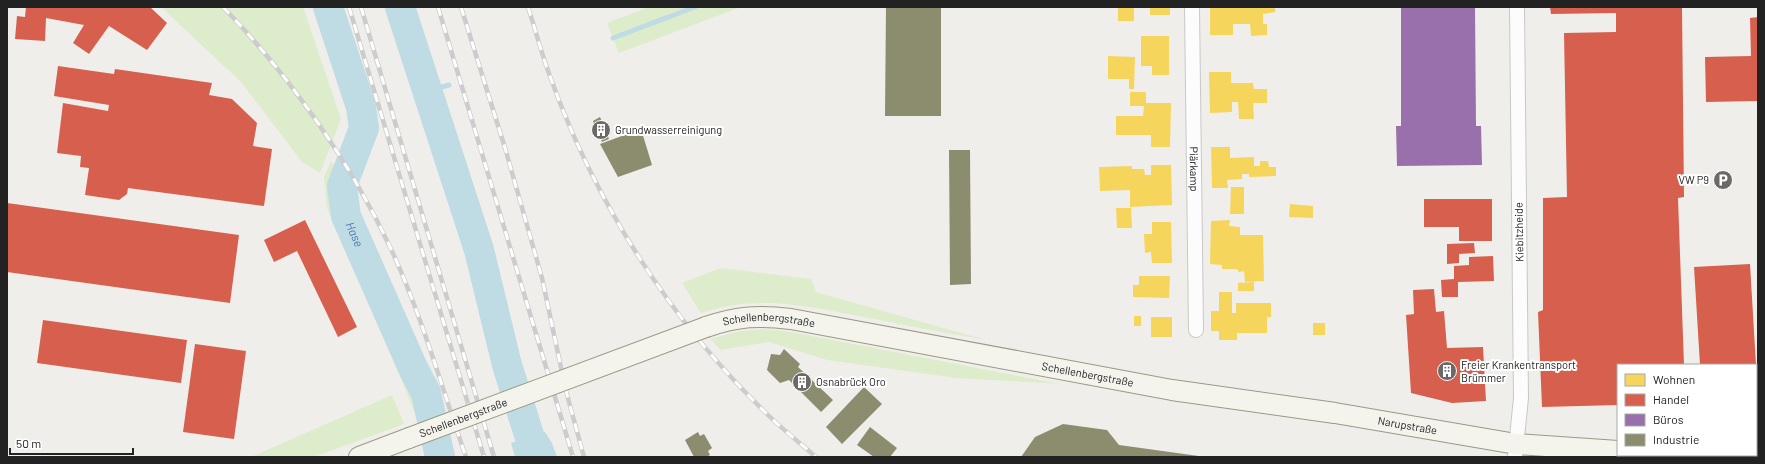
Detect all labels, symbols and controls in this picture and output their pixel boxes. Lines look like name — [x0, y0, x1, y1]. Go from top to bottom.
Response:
building icon: Grundwasserreinigung — [590, 119, 612, 141]
place label: Grundwasserreinigung — [615, 123, 722, 136]
street label: Piärkamp — [1188, 146, 1201, 192]
parking icon: VW P9 — [1712, 169, 1734, 191]
place label: VW P9 — [1678, 173, 1709, 186]
street label: Kiebitzheide — [1511, 202, 1526, 262]
water label: Hase — [343, 219, 367, 249]
street label: Schellenbergstraße — [721, 310, 816, 329]
place label: Freier Krankentransport Brümmer — [1461, 358, 1576, 384]
street label: Schellenbergstraße — [1041, 359, 1135, 389]
building icon: Freier Krankentransport Brümmer — [1436, 360, 1458, 382]
legend — [1617, 364, 1757, 456]
building icon: Osnabrück Oro — [791, 371, 813, 393]
text: Wohnen — [1653, 372, 1695, 386]
place label: Osnabrück Oro — [816, 375, 886, 388]
text: Handel — [1653, 392, 1689, 406]
street label: Schellenbergstraße — [417, 395, 509, 440]
text: Büros — [1653, 412, 1684, 426]
street label: Narupstraße — [1377, 413, 1438, 436]
scale bar — [10, 430, 133, 456]
text: Industrie — [1653, 432, 1699, 446]
text: 50 m — [16, 436, 41, 450]

